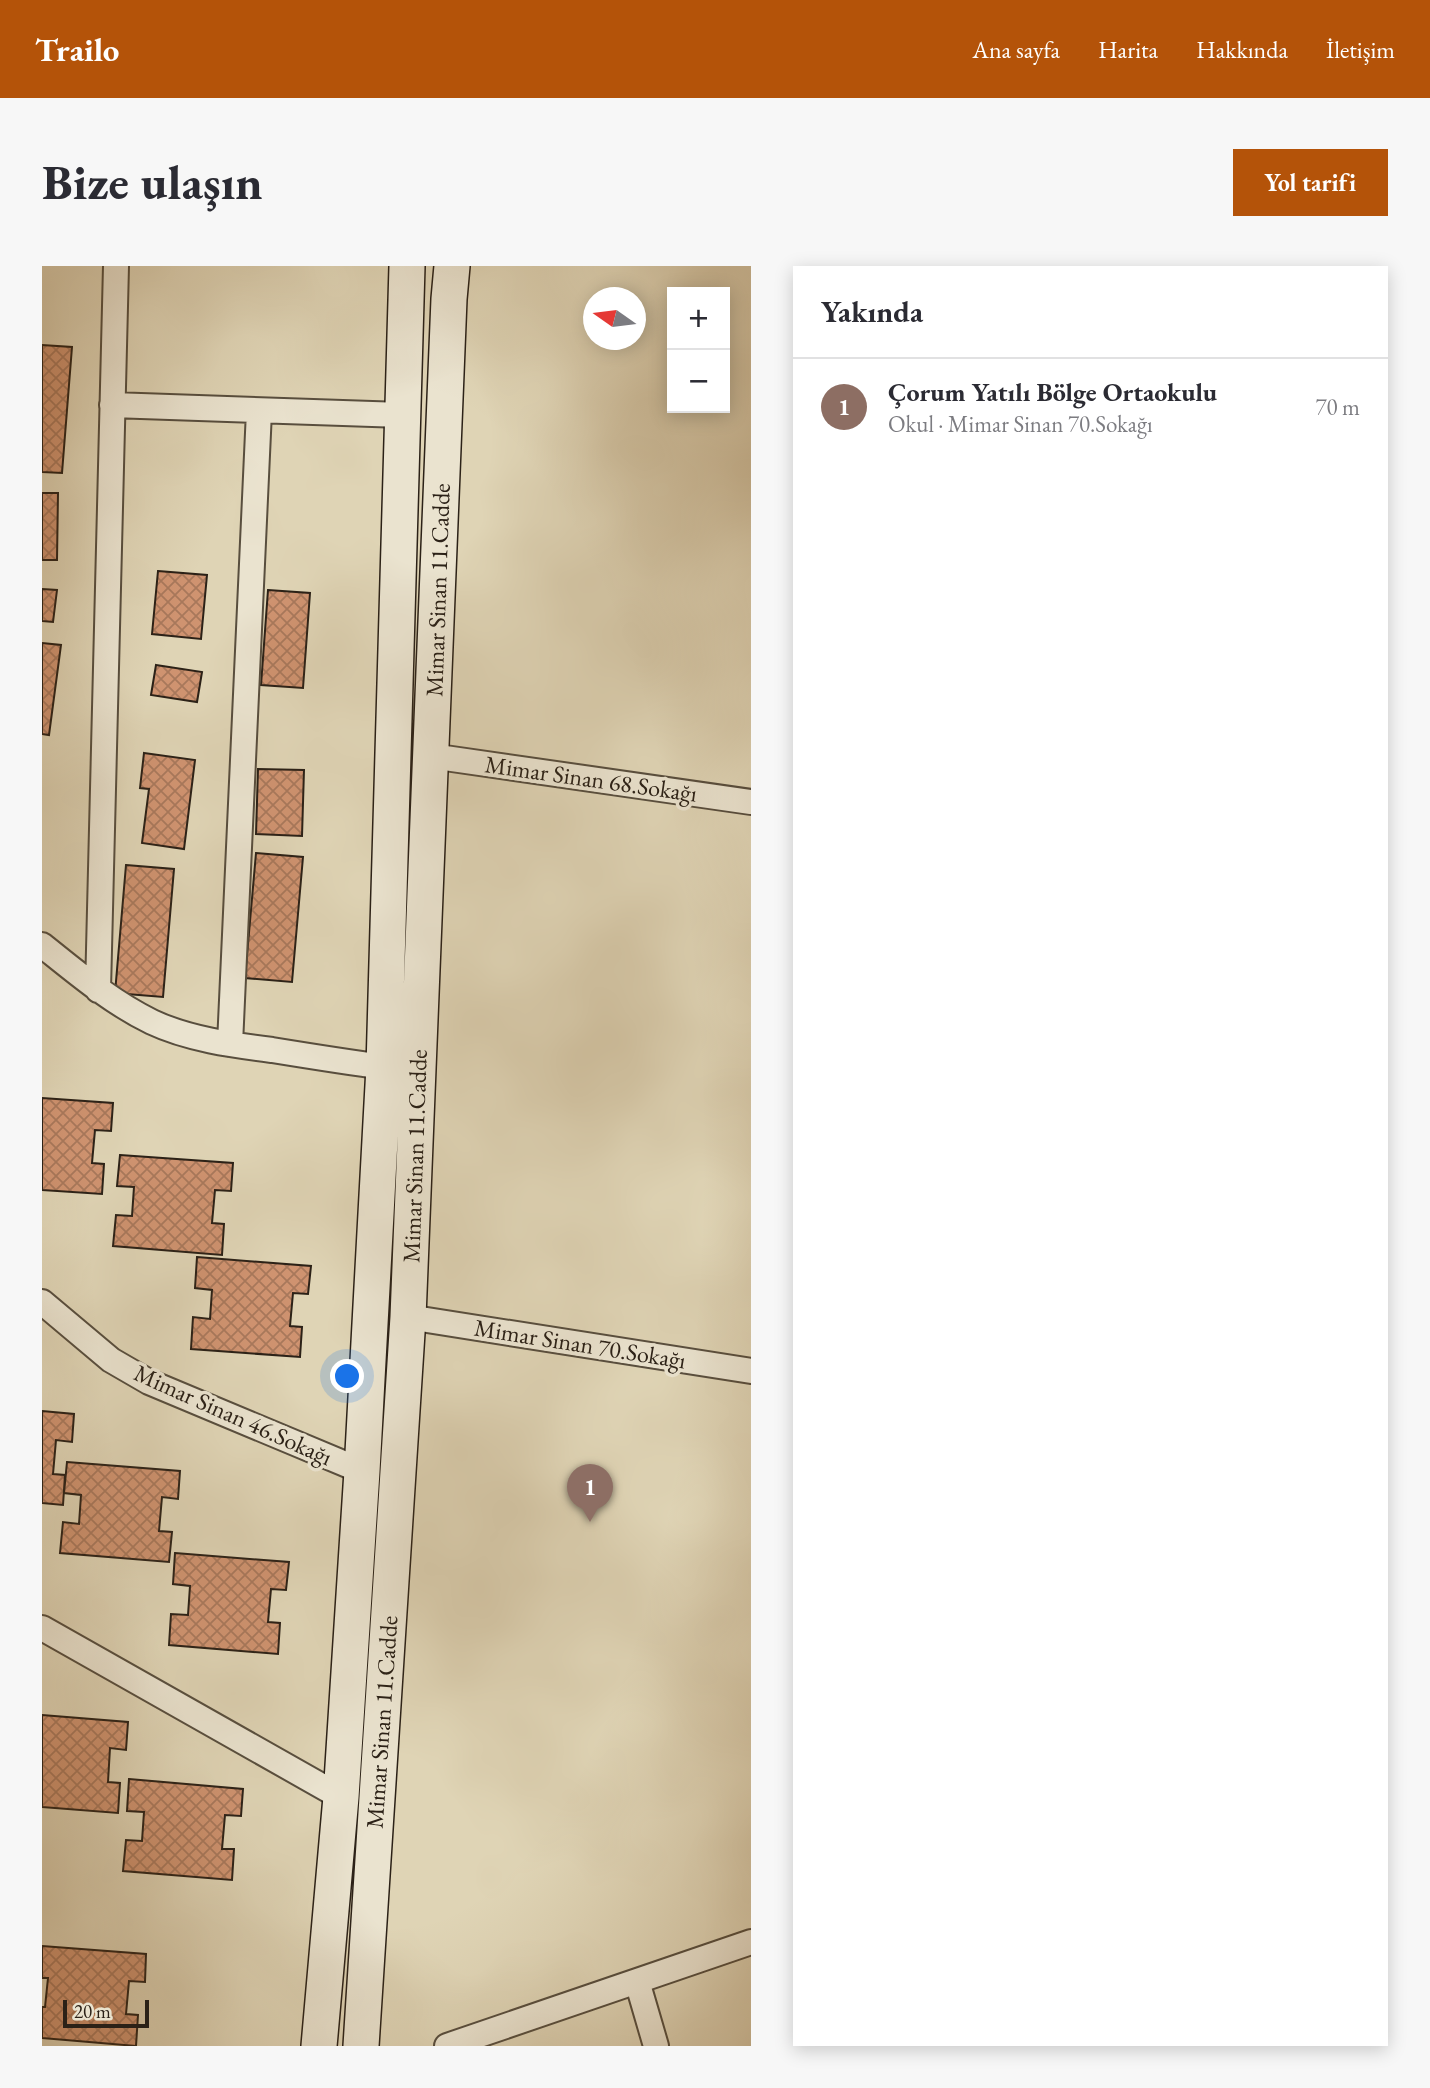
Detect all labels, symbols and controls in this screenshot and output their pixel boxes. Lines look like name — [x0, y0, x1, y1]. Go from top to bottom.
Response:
text: Trailo — [35, 28, 119, 71]
text: Ana sayfa — [972, 34, 1060, 65]
text: Harita — [1098, 34, 1158, 65]
text: Hakkında — [1196, 34, 1288, 65]
text: İletişim — [1326, 34, 1395, 65]
button: Yol tarifi — [1233, 149, 1388, 216]
text: Bize ulaşın — [42, 150, 263, 214]
north arrow — [583, 287, 646, 350]
map controls — [667, 287, 730, 413]
button: + — [667, 287, 730, 350]
text: Yakında — [821, 292, 923, 331]
button: − — [667, 350, 730, 413]
text: Çorum Yatılı Bölge Ortaokulu — [888, 375, 1217, 409]
text: 1 — [838, 392, 850, 422]
text: 70 m — [1315, 392, 1360, 422]
text: Okul · Mimar Sinan 70.Sokağı — [888, 409, 1153, 439]
street label: Mimar Sinan 11.Cadde — [418, 483, 457, 697]
street label: Mimar Sinan 68.Sokağı — [483, 748, 699, 809]
street label: Mimar Sinan 11.Cadde — [395, 1049, 434, 1263]
street label: Mimar Sinan 70.Sokağı — [472, 1311, 688, 1376]
street label: Mimar Sinan 46.Sokağı — [129, 1357, 337, 1472]
your location — [330, 1359, 364, 1393]
pin: 1 — [567, 1464, 613, 1522]
street label: Mimar Sinan 11.Cadde — [359, 1614, 404, 1830]
scale bar — [63, 1997, 149, 2029]
text: 20 m — [74, 1999, 111, 2024]

